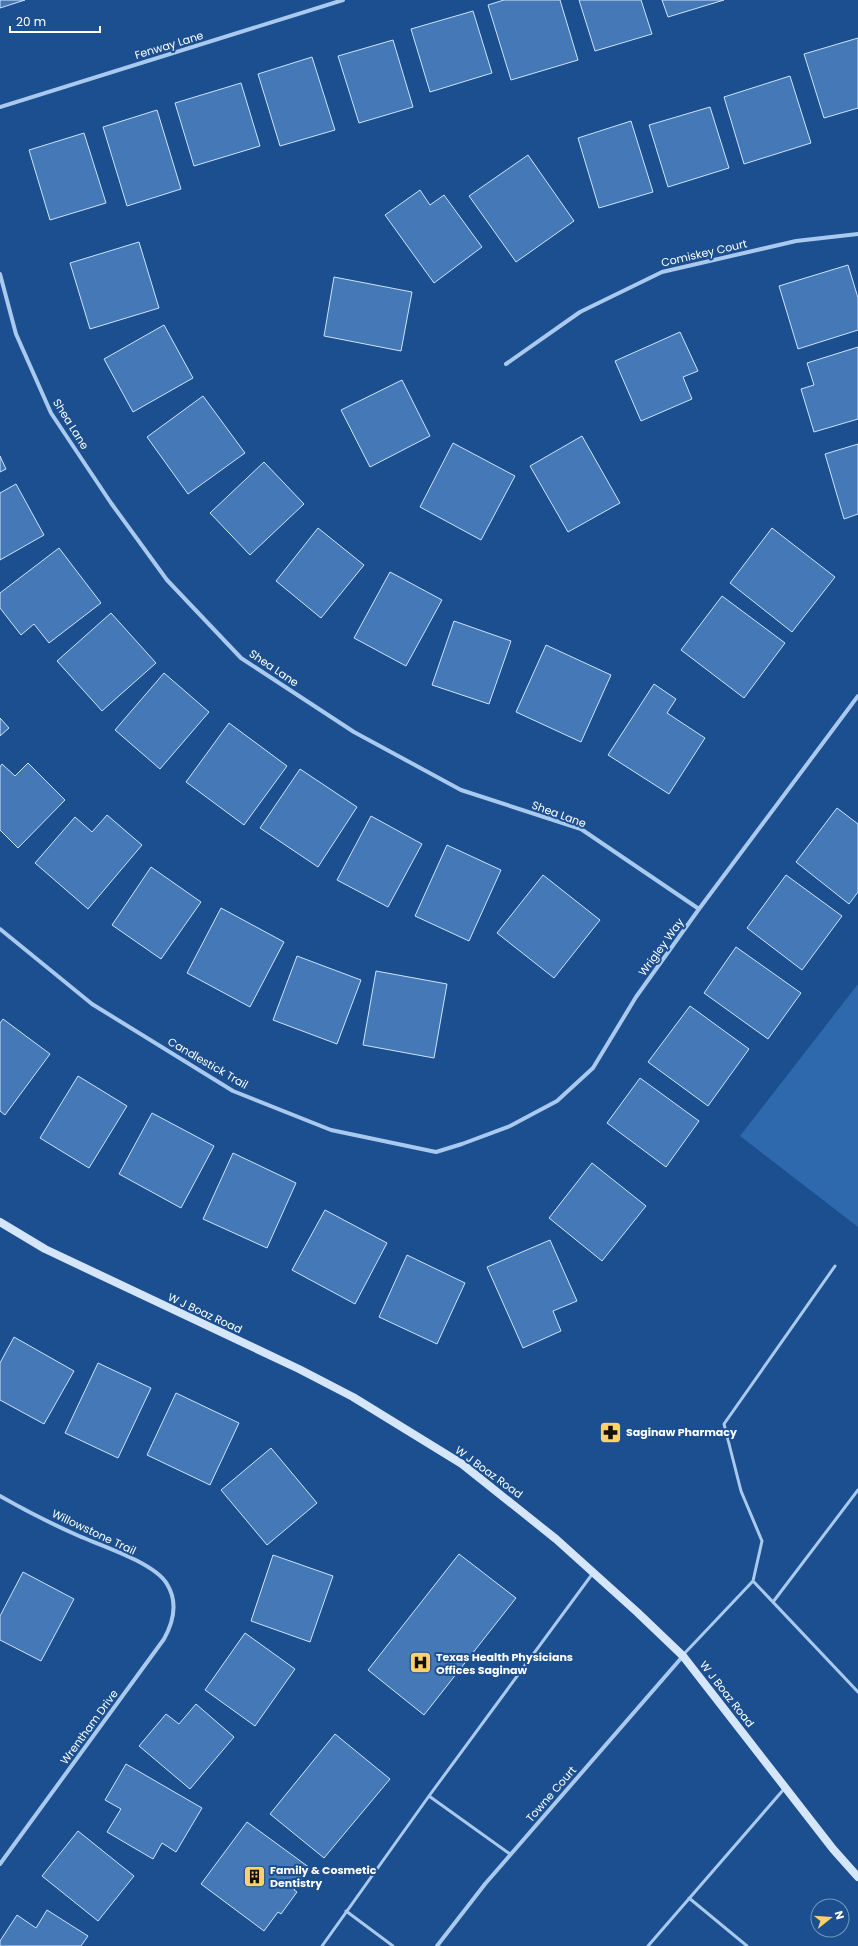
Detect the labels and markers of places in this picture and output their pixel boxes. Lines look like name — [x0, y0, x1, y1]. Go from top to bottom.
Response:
pharmacy icon: Saginaw Pharmacy — [597, 1419, 623, 1445]
place label: Saginaw Pharmacy — [626, 1424, 737, 1440]
place label: Texas Health Physicians Offices Saginaw — [436, 1649, 573, 1678]
hospital icon: Texas Health Physicians Offices Saginaw — [407, 1650, 433, 1676]
place label: Family & Cosmetic Dentistry — [270, 1862, 377, 1891]
building icon: Family & Cosmetic Dentistry — [242, 1863, 268, 1889]

